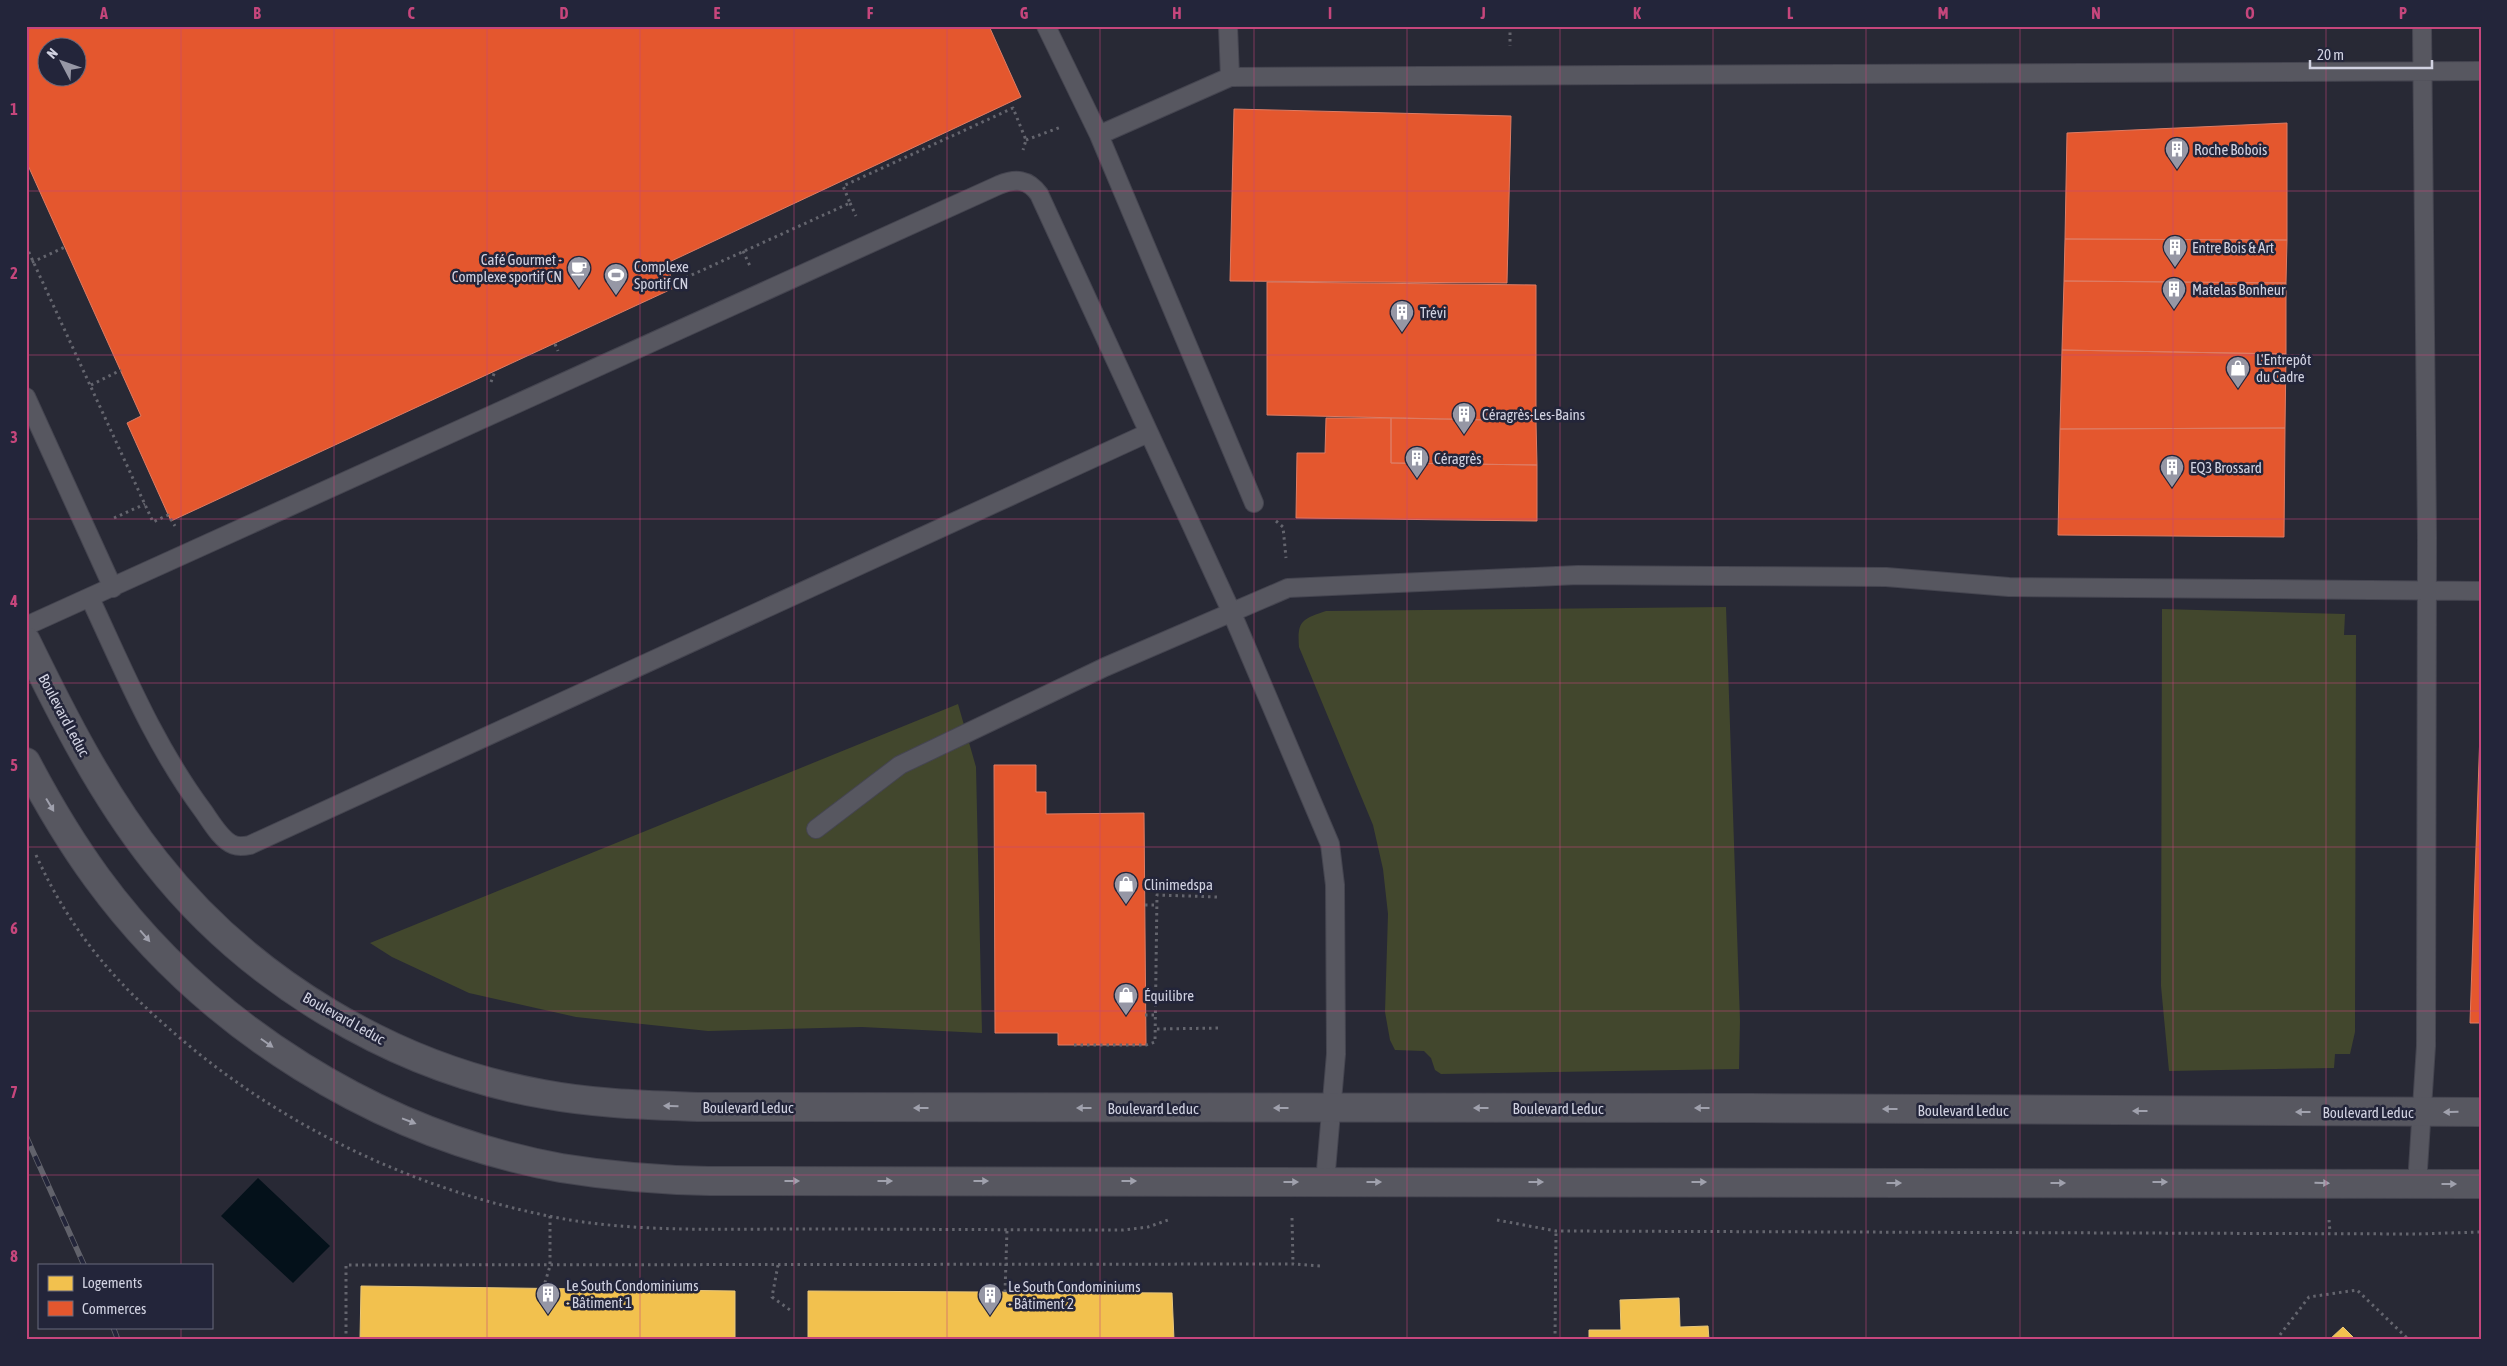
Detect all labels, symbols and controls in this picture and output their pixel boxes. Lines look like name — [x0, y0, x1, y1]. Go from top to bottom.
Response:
text: A — [99, 4, 108, 22]
text: B — [253, 4, 261, 22]
text: C — [407, 4, 415, 22]
text: D — [560, 4, 569, 22]
text: E — [714, 4, 721, 22]
text: F — [867, 4, 874, 22]
text: G — [1020, 4, 1029, 22]
text: H — [1172, 4, 1182, 22]
text: I — [1328, 4, 1332, 22]
text: J — [1479, 4, 1486, 22]
text: K — [1633, 4, 1641, 22]
text: L — [1787, 4, 1794, 22]
text: M — [1938, 4, 1948, 22]
text: N — [2091, 4, 2101, 22]
text: O — [2245, 4, 2255, 22]
text: P — [2399, 4, 2407, 22]
north arrow — [38, 38, 88, 88]
scale bar — [2310, 38, 2432, 70]
text: N — [43, 45, 61, 62]
text: 20 m — [2317, 46, 2344, 63]
text: 1 — [10, 100, 18, 118]
building icon: Roche Bobois — [2164, 136, 2190, 170]
place label: Roche Bobois — [2194, 141, 2267, 158]
building icon: Entre Bois & Art — [2162, 234, 2188, 268]
place label: Entre Bois & Art — [2192, 239, 2274, 256]
place label: Café Gourmet - Complexe sportif CN — [452, 251, 562, 285]
cafe icon: Café Gourmet - Complexe sportif CN — [566, 255, 592, 289]
place label: Complexe Sportif CN — [634, 258, 689, 292]
sports icon: Complexe Sportif CN — [603, 262, 629, 296]
text: 2 — [10, 264, 18, 282]
building icon: Matelas Bonheur — [2161, 276, 2187, 310]
place label: Matelas Bonheur — [2192, 281, 2286, 298]
building icon: Trévi — [1389, 299, 1415, 333]
place label: Trévi — [1420, 304, 1446, 321]
place label: L'Entrepôt du Cadre — [2256, 351, 2311, 385]
shop icon: L'Entrepôt du Cadre — [2225, 355, 2251, 389]
building icon: Céragrès-Les-Bains — [1451, 401, 1477, 435]
place label: Céragrès-Les-Bains — [1482, 406, 1585, 423]
text: 3 — [10, 428, 18, 446]
building icon: Céragrès — [1404, 445, 1430, 479]
place label: Céragrès — [1434, 450, 1482, 467]
building icon: EQ3 Brossard — [2159, 454, 2185, 488]
place label: EQ3 Brossard — [2190, 459, 2262, 476]
text: 4 — [9, 592, 18, 610]
street label: Boulevard Leduc — [35, 671, 93, 760]
text: 5 — [10, 756, 18, 774]
one-way arrow — [45, 799, 54, 812]
shop icon: Clinimedspa — [1113, 871, 1139, 905]
place label: Clinimedspa — [1144, 876, 1213, 893]
text: 6 — [10, 919, 18, 937]
one-way arrow — [139, 930, 150, 942]
shop icon: Équilibre — [1113, 982, 1139, 1016]
place label: Équilibre — [1144, 987, 1194, 1004]
street label: Boulevard Leduc — [300, 989, 388, 1048]
one-way arrow — [260, 1038, 274, 1048]
text: 7 — [10, 1083, 18, 1101]
street label: Boulevard Leduc — [703, 1099, 794, 1116]
street label: Boulevard Leduc — [1108, 1100, 1199, 1117]
street label: Boulevard Leduc — [1513, 1100, 1604, 1117]
one-way arrow — [663, 1102, 679, 1110]
street label: Boulevard Leduc — [1918, 1102, 2009, 1119]
one-way arrow — [913, 1104, 929, 1112]
one-way arrow — [1075, 1104, 1091, 1112]
one-way arrow — [1273, 1104, 1289, 1112]
one-way arrow — [1473, 1104, 1489, 1112]
one-way arrow — [1693, 1104, 1709, 1112]
street label: Boulevard Leduc — [2323, 1104, 2414, 1121]
one-way arrow — [1882, 1105, 1898, 1113]
one-way arrow — [2132, 1107, 2148, 1115]
one-way arrow — [2294, 1108, 2310, 1116]
one-way arrow — [2443, 1108, 2459, 1116]
one-way arrow — [402, 1117, 417, 1125]
one-way arrow — [784, 1177, 800, 1185]
one-way arrow — [877, 1177, 893, 1185]
one-way arrow — [973, 1177, 989, 1185]
one-way arrow — [1121, 1177, 1137, 1185]
one-way arrow — [1284, 1178, 1300, 1186]
one-way arrow — [1366, 1178, 1382, 1186]
one-way arrow — [1528, 1178, 1544, 1186]
one-way arrow — [1691, 1178, 1707, 1186]
one-way arrow — [2152, 1178, 2168, 1186]
one-way arrow — [1886, 1179, 1902, 1187]
one-way arrow — [2050, 1179, 2066, 1187]
one-way arrow — [2315, 1179, 2331, 1187]
one-way arrow — [2441, 1180, 2457, 1188]
text: 8 — [10, 1247, 18, 1265]
legend — [38, 1264, 212, 1328]
text: Logements — [82, 1274, 142, 1291]
place label: Le South Condominiums - Bâtiment 1 — [566, 1277, 698, 1311]
place label: Le South Condominiums - Bâtiment 2 — [1008, 1278, 1140, 1312]
building icon: Le South Condominiums - Bâtiment 1 — [535, 1281, 561, 1315]
building icon: Le South Condominiums - Bâtiment 2 — [977, 1282, 1003, 1316]
text: Commerces — [82, 1300, 146, 1317]

